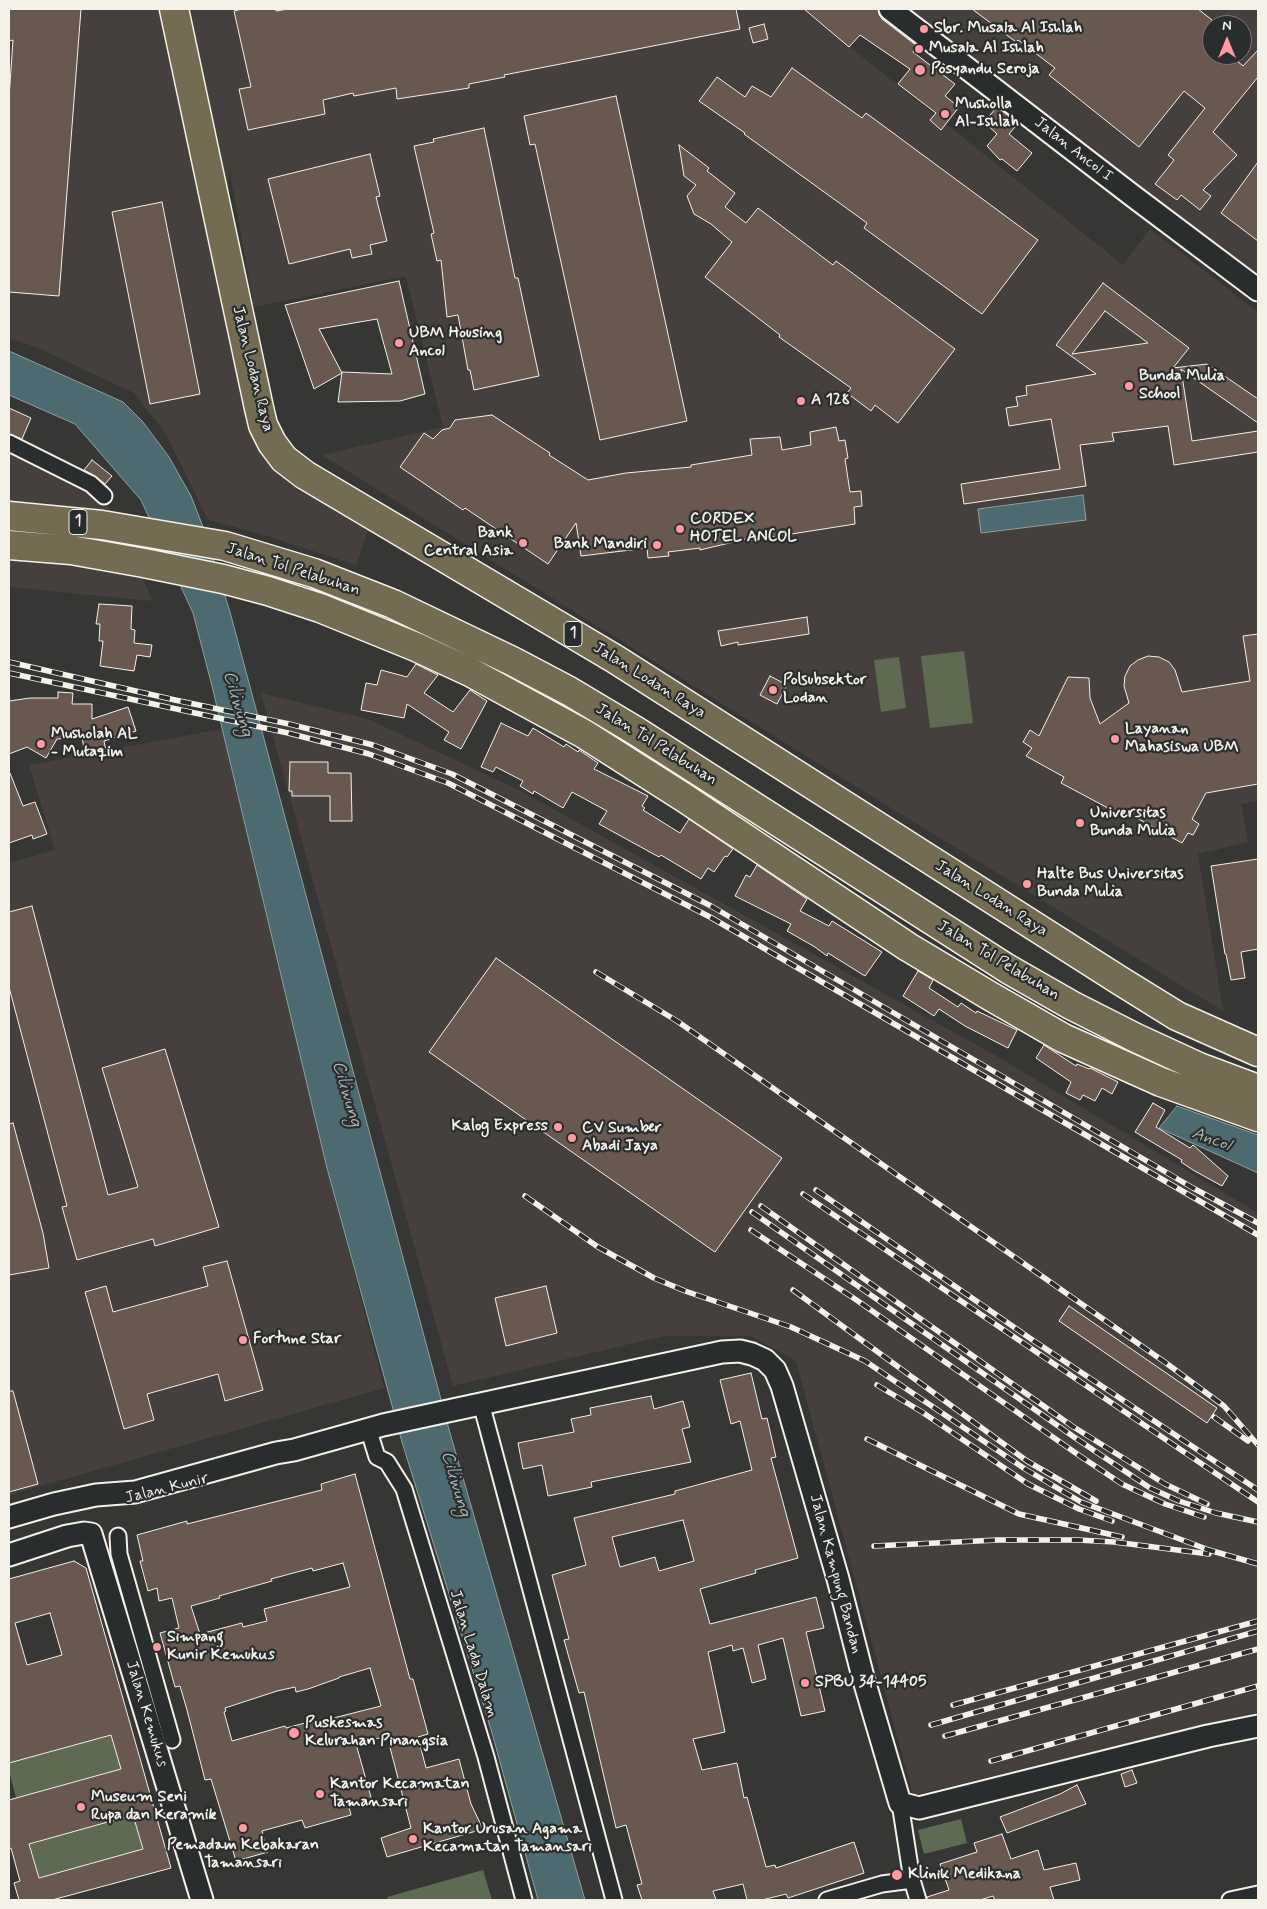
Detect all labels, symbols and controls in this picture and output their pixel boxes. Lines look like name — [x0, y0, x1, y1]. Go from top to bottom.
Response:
north arrow — [1202, 15, 1252, 65]
text: N — [1222, 17, 1232, 35]
place label: Sbr. Musala Al Ishlah — [934, 19, 1082, 39]
marker: Sbr. Musala Al Ishlah — [918, 23, 930, 35]
place label: Musala Al Ishlah — [929, 39, 1044, 59]
marker: Musala Al Ishlah — [913, 43, 925, 55]
place label: Posyandu Seroja — [931, 60, 1040, 80]
marker: Posyandu Seroja — [913, 63, 927, 77]
place label: Musholla Al-Ishlah — [955, 95, 1019, 133]
marker: Musholla Al-Ishlah — [939, 108, 951, 120]
street label: Jalan Ancol I — [1030, 113, 1116, 187]
street label: Jalan Lodan Raya — [227, 304, 277, 434]
place label: UBM Housing Ancol — [409, 324, 502, 362]
marker: UBM Housing Ancol — [393, 337, 405, 349]
place label: Bunda Mulia School — [1139, 367, 1225, 405]
marker: Bunda Mulia School — [1123, 380, 1135, 392]
place label: A 128 — [811, 391, 850, 411]
marker: A 128 — [795, 395, 807, 407]
road number: 1 — [69, 510, 87, 534]
place label: CORDEX HOTEL ANCOL — [690, 510, 797, 548]
marker: CORDEX HOTEL ANCOL — [674, 523, 686, 535]
place label: Bank Central Asia — [424, 524, 513, 562]
place label: Bank Mandiri — [554, 535, 647, 555]
marker: Bank Central Asia — [517, 537, 529, 549]
street label: Jalan Tol Pelabuhan — [224, 539, 362, 601]
marker: Bank Mandiri — [651, 539, 663, 551]
road number: 1 — [564, 622, 582, 646]
street label: Jalan Lodan Raya — [589, 639, 709, 723]
water label: Ciliwung — [217, 669, 257, 739]
place label: Polsubsektor Lodan — [783, 671, 866, 709]
marker: Polsubsektor Lodan — [767, 684, 779, 696]
street label: Jalan Tol Pelabuhan — [592, 700, 720, 790]
place label: Layanan Mahasiswa UBM — [1125, 720, 1239, 758]
place label: Musholah AL - Mutaqim — [51, 725, 137, 763]
marker: Layanan Mahasiswa UBM — [1109, 733, 1121, 745]
marker: Musholah AL - Mutaqim — [35, 738, 47, 750]
place label: Universitas Bunda Mulia — [1090, 804, 1176, 842]
marker: Universitas Bunda Mulia — [1074, 817, 1086, 829]
street label: Jalan Lodan Raya — [931, 857, 1051, 941]
place label: Halte Bus Universitas Bunda Mulia — [1037, 865, 1184, 903]
marker: Halte Bus Universitas Bunda Mulia — [1021, 878, 1033, 890]
street label: Jalan Tol Pelabuhan — [933, 917, 1063, 1005]
water label: Ciliwung — [326, 1059, 366, 1129]
place label: Kalog Express — [452, 1117, 548, 1137]
place label: CV Sumber Abadi Jaya — [582, 1119, 662, 1157]
marker: Kalog Express — [552, 1121, 564, 1133]
water label: Ancol — [1188, 1123, 1234, 1157]
marker: CV Sumber Abadi Jaya — [566, 1132, 578, 1144]
place label: Fortune Star — [253, 1330, 341, 1350]
marker: Fortune Star — [237, 1334, 249, 1346]
water label: Ciliwung — [435, 1449, 475, 1519]
street label: Jalan Kunir — [123, 1469, 211, 1509]
street label: Jalan Kampung Bandan — [804, 1492, 866, 1656]
street label: Jalan Lada Dalam — [444, 1588, 502, 1720]
place label: Simpang Kunir Kemukus — [167, 1628, 275, 1666]
marker: Simpang Kunir Kemukus — [151, 1641, 163, 1653]
street label: Jalan Kemukus — [121, 1659, 171, 1769]
place label: SPBU 34-14405 — [815, 1673, 927, 1693]
marker: SPBU 34-14405 — [799, 1677, 811, 1689]
place label: Puskesmas Kelurahan Pinangsia — [305, 1714, 448, 1752]
marker: Puskesmas Kelurahan Pinangsia — [287, 1726, 301, 1740]
place label: Kantor Kecamatan Tamansari — [330, 1775, 470, 1813]
place label: Museum Seni Rupa dan Keramik — [91, 1788, 217, 1826]
marker: Kantor Kecamatan Tamansari — [314, 1788, 326, 1800]
marker: Museum Seni Rupa dan Keramik — [75, 1801, 87, 1813]
place label: Kantor Urusan Agama Kecamatan Tamansari — [423, 1820, 592, 1858]
marker: Pemadam Kebakaran Tamansari — [237, 1822, 249, 1834]
marker: Kantor Urusan Agama Kecamatan Tamansari — [407, 1833, 419, 1845]
place label: Pemadam Kebakaran Tamansari — [167, 1836, 319, 1874]
place label: Klinik Medikana — [908, 1865, 1021, 1885]
marker: Klinik Medikana — [890, 1868, 904, 1882]

